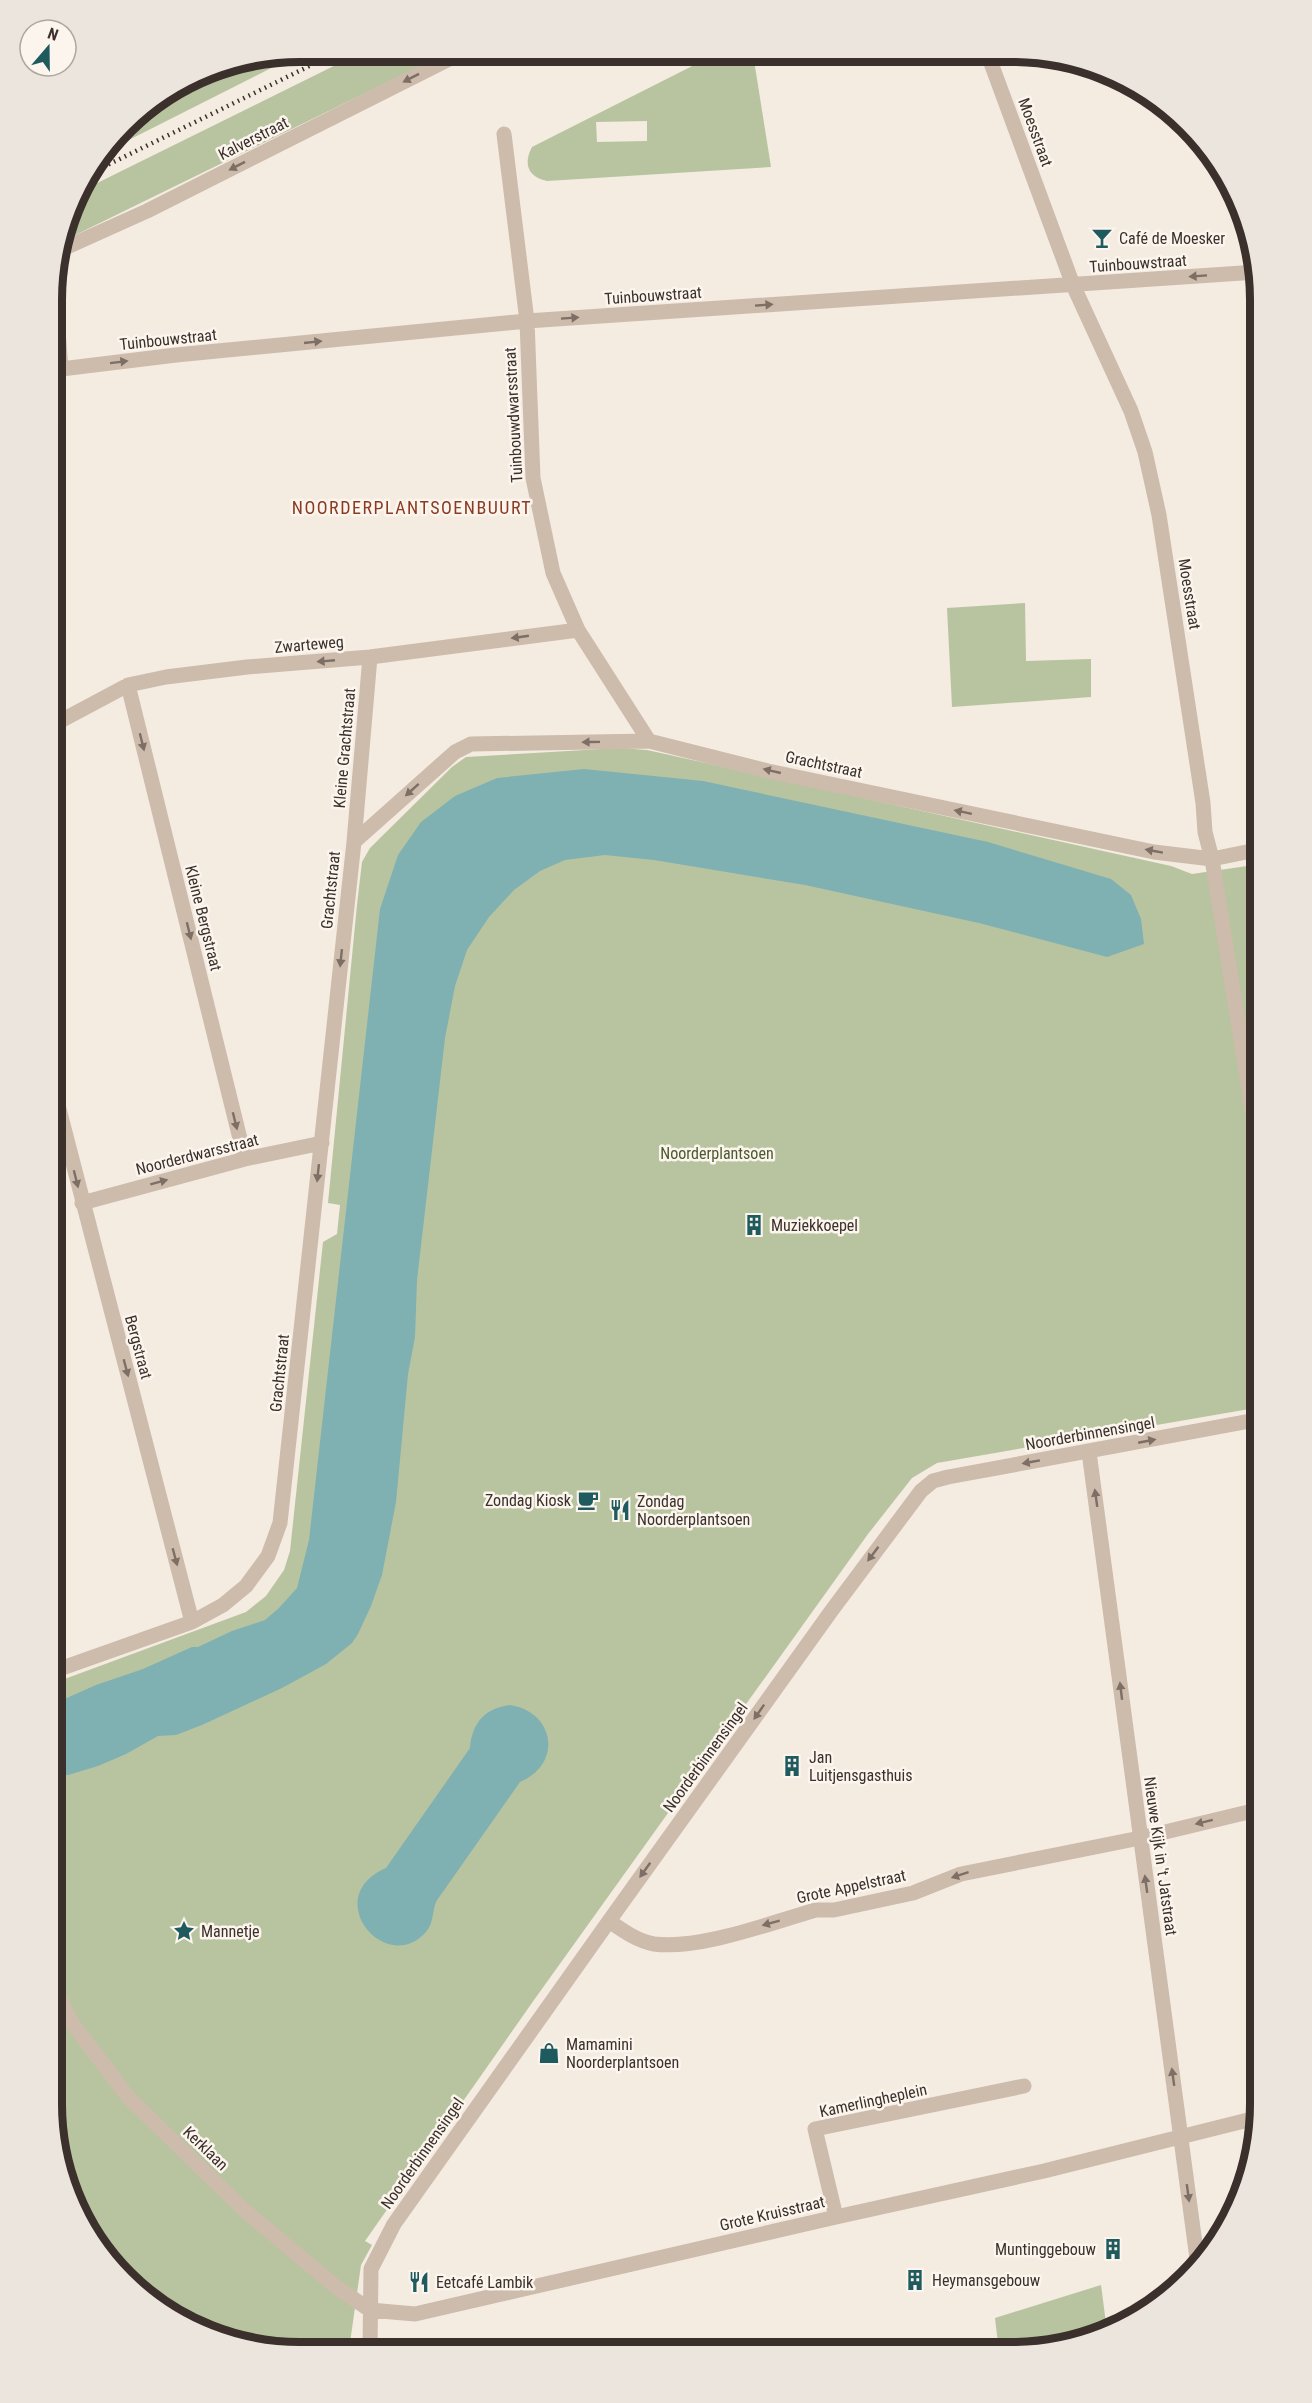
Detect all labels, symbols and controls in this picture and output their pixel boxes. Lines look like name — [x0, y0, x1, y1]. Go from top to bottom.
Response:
north arrow — [18, 18, 78, 78]
text: N — [45, 24, 61, 45]
one-way arrow — [402, 73, 420, 83]
street label: Moesstraat — [1014, 95, 1057, 169]
street label: Kalverstraat — [215, 113, 292, 164]
one-way arrow — [228, 161, 245, 171]
bar icon: Café de Moesker — [1090, 226, 1114, 250]
place label: Café de Moesker — [1119, 229, 1225, 248]
street label: Tuinbouwstraat — [1089, 251, 1188, 276]
one-way arrow — [1189, 272, 1208, 281]
street label: Tuinbouwstraat — [604, 283, 703, 308]
one-way arrow — [755, 301, 774, 310]
one-way arrow — [560, 314, 579, 323]
street label: Tuinbouwstraat — [119, 325, 218, 354]
one-way arrow — [303, 337, 322, 347]
street label: Tuinbouwdwarsstraat — [500, 346, 527, 483]
one-way arrow — [109, 357, 128, 367]
district label: NOORDERPLANTSOENBUURT — [292, 497, 532, 518]
street label: Moesstraat — [1175, 557, 1205, 631]
street label: Zwarteweg — [274, 632, 344, 657]
one-way arrow — [510, 633, 529, 642]
one-way arrow — [317, 656, 336, 666]
street label: Kleine Grachtstraat — [330, 687, 359, 809]
one-way arrow — [138, 733, 148, 751]
one-way arrow — [581, 737, 600, 747]
street label: Grachtstraat — [784, 747, 864, 782]
one-way arrow — [763, 766, 782, 776]
one-way arrow — [405, 783, 420, 796]
one-way arrow — [954, 806, 972, 816]
one-way arrow — [1144, 847, 1163, 856]
street label: Grachtstraat — [317, 850, 344, 930]
street label: Kleine Bergstraat — [181, 863, 226, 973]
one-way arrow — [184, 922, 194, 941]
one-way arrow — [336, 949, 346, 968]
one-way arrow — [231, 1112, 241, 1130]
street label: Noorderdwarsstraat — [134, 1130, 261, 1179]
park label: Noorderplantsoen — [660, 1144, 774, 1163]
one-way arrow — [314, 1163, 323, 1182]
one-way arrow — [72, 1170, 82, 1188]
one-way arrow — [150, 1177, 168, 1187]
building icon: Muziekkoepel — [742, 1213, 766, 1237]
place label: Muziekkoepel — [771, 1216, 858, 1235]
street label: Bergstraat — [121, 1313, 156, 1381]
street label: Grachtstraat — [266, 1333, 293, 1413]
one-way arrow — [121, 1359, 131, 1377]
street label: Noorderbinnensingel — [1024, 1413, 1156, 1454]
one-way arrow — [1137, 1436, 1156, 1445]
one-way arrow — [1022, 1458, 1041, 1467]
cafe icon: Zondag Kiosk — [576, 1488, 600, 1512]
one-way arrow — [1091, 1488, 1100, 1507]
place label: Zondag Kiosk — [485, 1491, 572, 1510]
place label: Zondag Noorderplantsoen — [637, 1492, 750, 1529]
restaurant icon: Zondag Noorderplantsoen — [608, 1498, 632, 1522]
one-way arrow — [867, 1546, 880, 1562]
one-way arrow — [171, 1548, 180, 1566]
one-way arrow — [1117, 1681, 1126, 1700]
street label: Noorderbinnensingel — [659, 1699, 752, 1816]
one-way arrow — [754, 1704, 765, 1720]
place label: Jan Luitjensgasthuis — [809, 1748, 913, 1785]
building icon: Jan Luitjensgasthuis — [780, 1754, 804, 1778]
street label: Nieuwe Kijk in 't Jatstraat — [1140, 1775, 1181, 1937]
one-way arrow — [1194, 1818, 1213, 1828]
one-way arrow — [639, 1862, 651, 1878]
street label: Grote Appelstraat — [795, 1866, 908, 1907]
one-way arrow — [951, 1871, 969, 1881]
one-way arrow — [1142, 1875, 1151, 1894]
one-way arrow — [762, 1918, 780, 1928]
place icon: Mannetje — [172, 1919, 196, 1943]
place label: Mannetje — [201, 1922, 260, 1941]
place label: Mamamini Noorderplantsoen — [566, 2035, 679, 2072]
shop icon: Mamamini Noorderplantsoen — [537, 2041, 561, 2065]
one-way arrow — [1168, 2068, 1177, 2087]
street label: Kamerlingheplein — [818, 2080, 929, 2121]
street label: Noorderbinnensingel — [377, 2094, 468, 2212]
street label: Kerklaan — [179, 2122, 232, 2174]
one-way arrow — [1184, 2184, 1193, 2203]
street label: Grote Kruisstraat — [718, 2192, 827, 2235]
building icon: Muntinggebouw — [1101, 2237, 1125, 2261]
place label: Muntinggebouw — [995, 2240, 1096, 2259]
building icon: Heymansgebouw — [903, 2268, 927, 2292]
restaurant icon: Eetcafé Lambik — [407, 2270, 431, 2294]
place label: Heymansgebouw — [932, 2271, 1040, 2290]
place label: Eetcafé Lambik — [436, 2273, 534, 2292]

